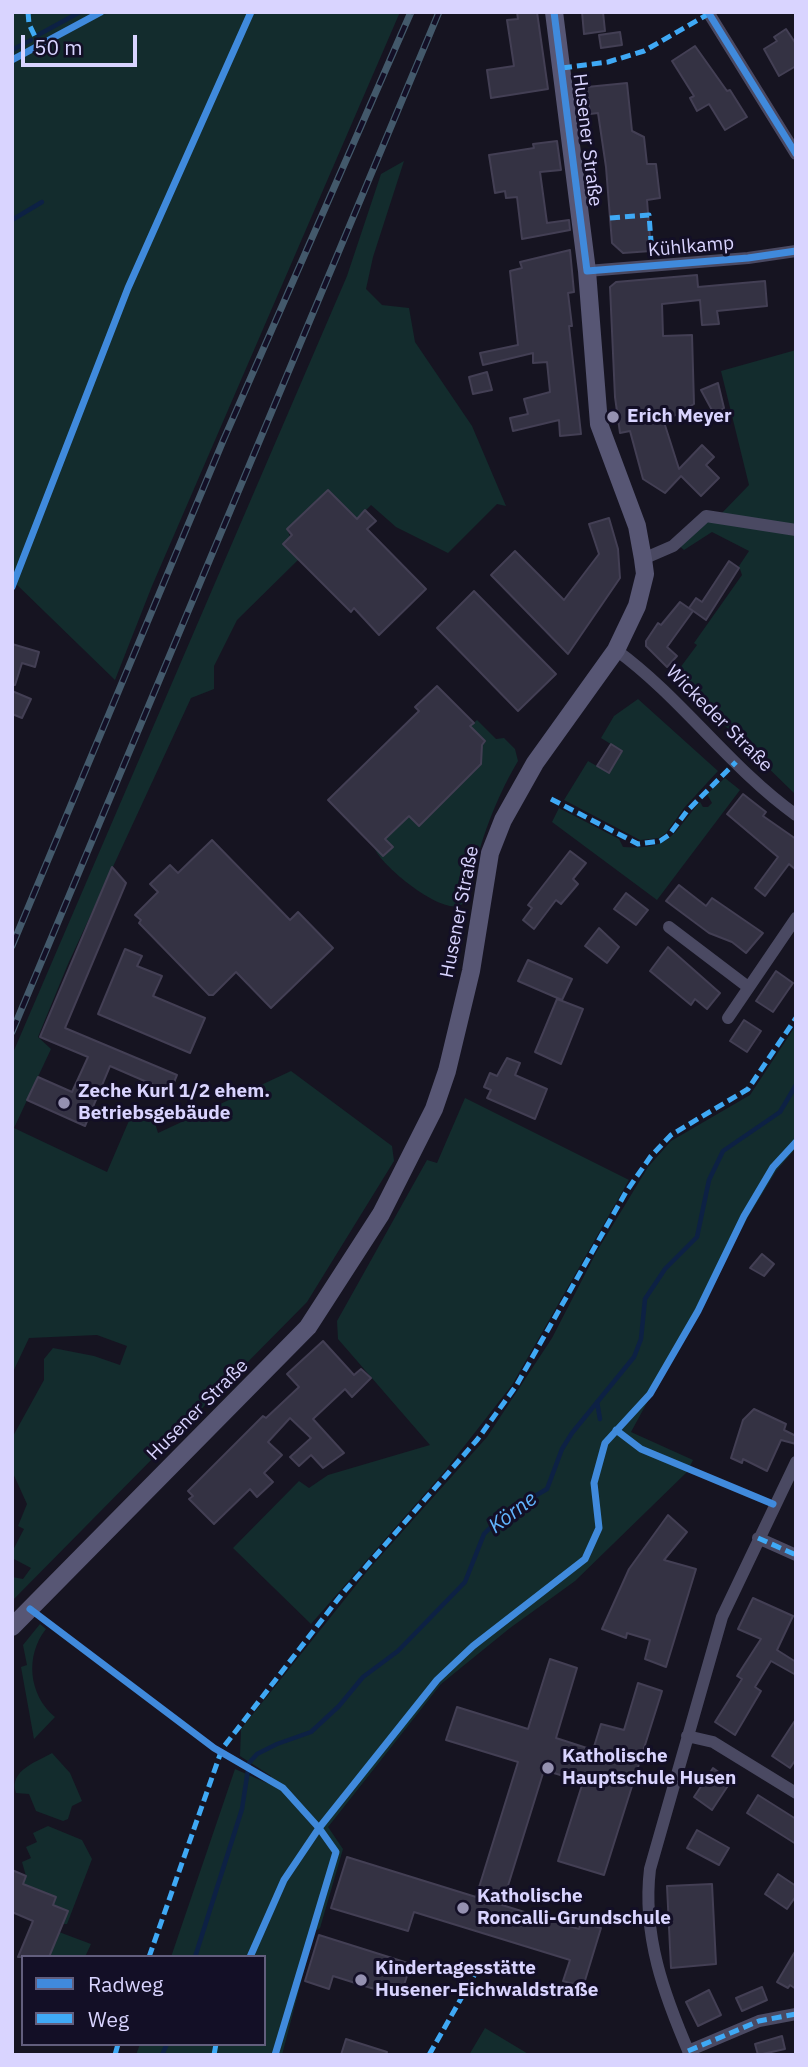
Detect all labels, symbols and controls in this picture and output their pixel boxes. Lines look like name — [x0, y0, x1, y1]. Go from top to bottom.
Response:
scale bar — [24, 21, 140, 65]
text: 50 m — [34, 33, 83, 61]
street label: Husener Straße — [568, 72, 606, 208]
street label: Kühlkamp — [647, 232, 735, 262]
place label: Erich Meyer — [627, 406, 732, 428]
marker: Erich Meyer — [605, 409, 621, 425]
street label: Wickeder Straße — [661, 661, 777, 777]
street label: Husener Straße — [436, 844, 484, 980]
place label: Zeche Kurl 1/2 ehem. Betriebsgebäude — [78, 1081, 270, 1125]
marker: Zeche Kurl 1/2 ehem. Betriebsgebäude — [56, 1095, 72, 1111]
street label: Husener Straße — [143, 1355, 253, 1465]
water label: Körne — [484, 1487, 542, 1539]
place label: Katholische Hauptschule Husen — [562, 1746, 736, 1790]
marker: Katholische Hauptschule Husen — [540, 1760, 556, 1776]
place label: Katholische Roncalli-Grundschule — [477, 1886, 671, 1930]
marker: Katholische Roncalli-Grundschule — [455, 1900, 471, 1916]
legend — [21, 1955, 266, 2046]
place label: Kindertagesstätte Husener-Eichwaldstraße — [375, 1958, 598, 2002]
text: Radweg — [88, 1970, 163, 1998]
marker: Kindertagesstätte Husener-Eichwaldstraße — [353, 1972, 369, 1988]
text: Weg — [88, 2005, 129, 2033]

